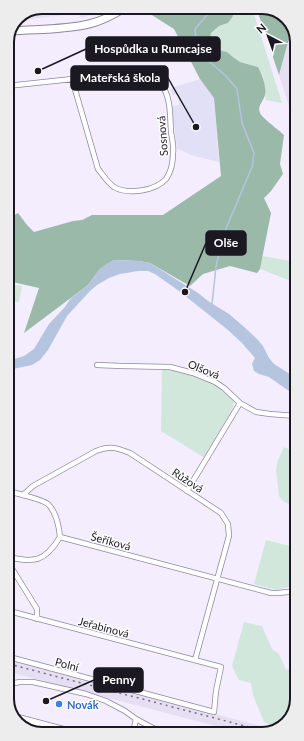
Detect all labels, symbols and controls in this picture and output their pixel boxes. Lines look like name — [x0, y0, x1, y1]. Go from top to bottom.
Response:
north arrow — [248, 16, 288, 56]
text: N — [254, 20, 269, 36]
callout: Hospůdka u Rumcajse — [86, 37, 220, 61]
text: Hospůdka u Rumcajse — [94, 41, 212, 56]
callout: Mateřská škola — [71, 66, 168, 90]
text: Mateřská škola — [80, 70, 160, 85]
street label: Sosnová — [154, 116, 170, 156]
callout: Olše — [206, 231, 246, 255]
text: Olše — [214, 235, 239, 250]
street label: Olšová — [186, 357, 222, 381]
street label: Růžová — [170, 465, 206, 495]
street label: Šeříková — [90, 529, 132, 553]
street label: Jeřabinová — [77, 614, 131, 640]
street label: Polní — [54, 655, 81, 673]
callout: Penny — [94, 668, 143, 692]
text: Penny — [102, 672, 136, 687]
place label: Novák — [67, 698, 99, 711]
marker: Novák — [54, 699, 64, 709]

